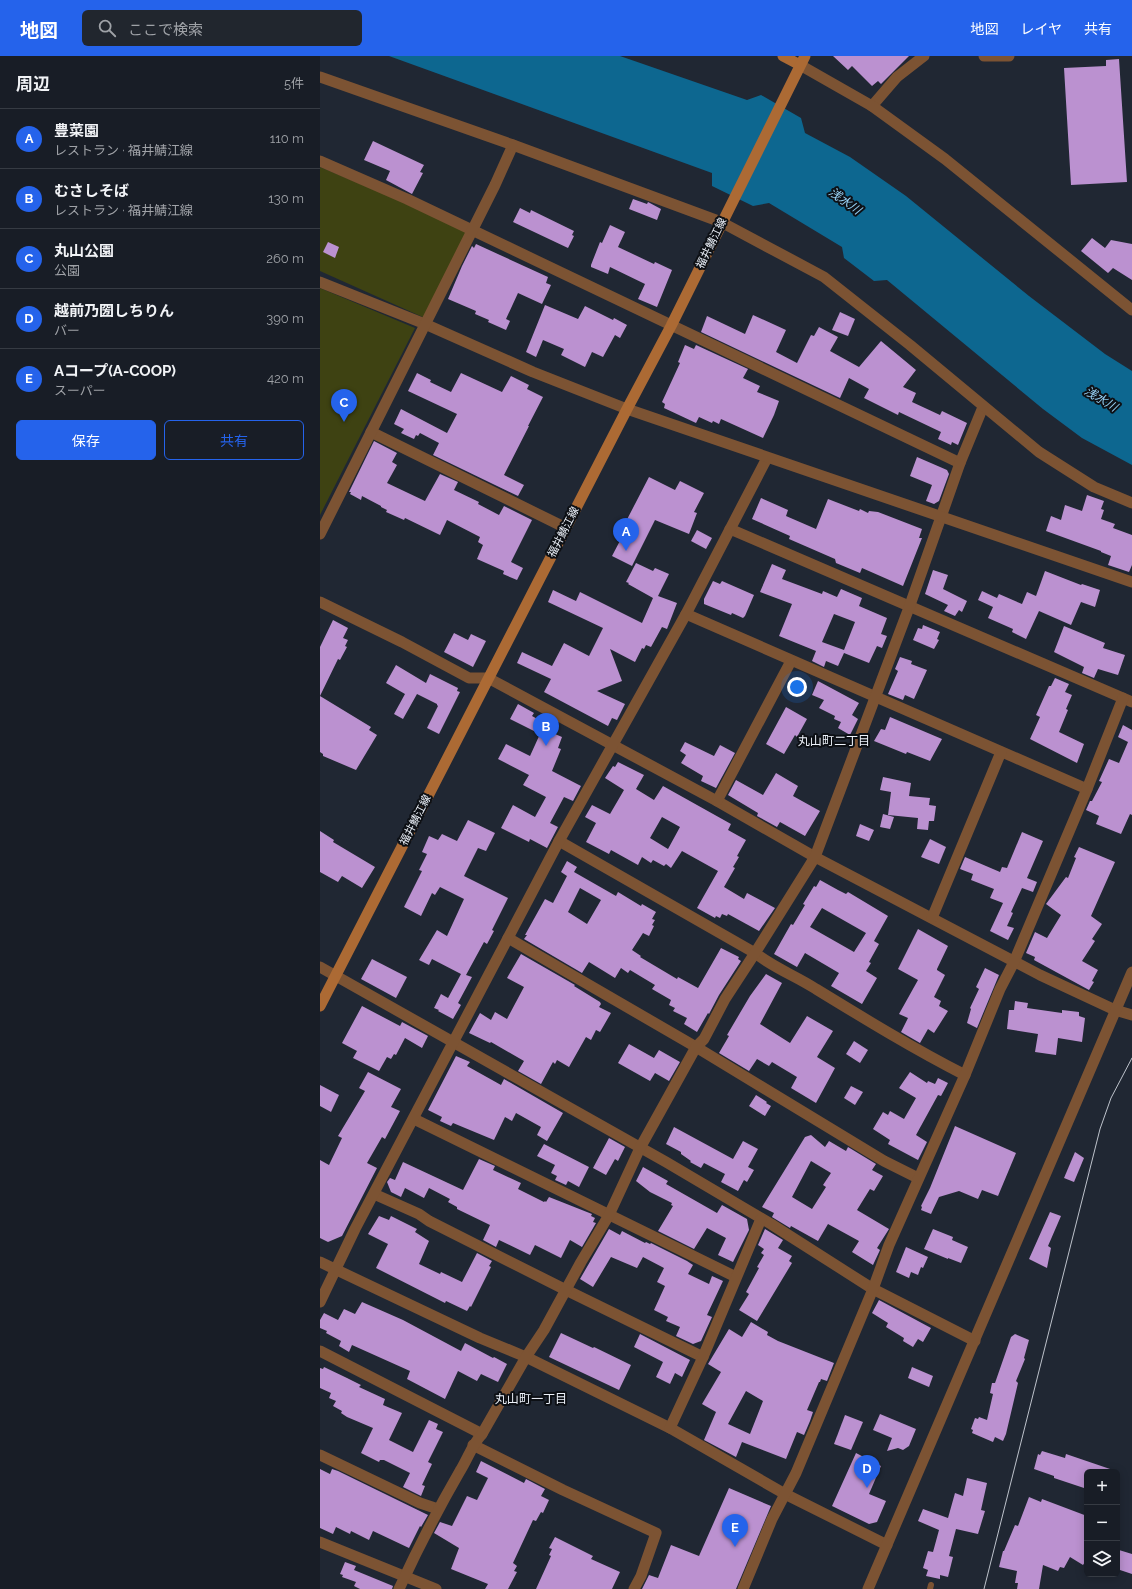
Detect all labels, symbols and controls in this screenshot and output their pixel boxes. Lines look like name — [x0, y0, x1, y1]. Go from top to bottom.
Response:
search box — [82, 10, 362, 46]
icon: search — [96, 17, 118, 39]
text: 地図 — [20, 19, 58, 41]
text: ここで検索 — [128, 21, 203, 39]
text: 地図 — [970, 21, 998, 37]
text: レイヤ — [1020, 21, 1062, 37]
text: 共有 — [1084, 21, 1112, 37]
text: 周辺 — [16, 74, 50, 94]
text: 5件 — [284, 76, 304, 91]
text: 豊菜園 — [54, 122, 99, 140]
text: A — [25, 131, 33, 146]
text: 110 m — [270, 131, 304, 146]
text: レストラン · 福井鯖江線 — [54, 143, 193, 158]
text: むさしそば — [54, 182, 129, 200]
water label: 浅水川 — [826, 185, 865, 218]
text: B — [25, 191, 33, 206]
text: 130 m — [268, 191, 304, 206]
text: レストラン · 福井鯖江線 — [54, 203, 193, 218]
street label: 福井鯖江線 — [694, 216, 729, 271]
text: 丸山公園 — [54, 242, 114, 260]
text: C — [25, 251, 33, 266]
text: 260 m — [266, 251, 304, 266]
text: 公園 — [54, 263, 80, 278]
text: 越前乃圀しちりん — [54, 302, 174, 320]
text: D — [24, 311, 34, 326]
text: 390 m — [266, 311, 304, 326]
text: バー — [54, 323, 80, 338]
text: Aコープ(A-COOP) — [54, 362, 176, 380]
text: E — [25, 371, 33, 386]
text: 420 m — [267, 371, 304, 386]
text: スーパー — [54, 383, 106, 398]
water label: 浅水川 — [1082, 384, 1122, 415]
pin: C — [331, 389, 357, 422]
button: 保存 — [16, 420, 156, 460]
button: 共有 — [164, 420, 304, 460]
street label: 福井鯖江線 — [545, 505, 582, 560]
pin: A — [613, 518, 639, 551]
your location — [787, 677, 807, 697]
pin: B — [533, 713, 559, 746]
district label: 丸山町二丁目 — [798, 734, 870, 748]
street label: 福井鯖江線 — [397, 793, 434, 848]
district label: 丸山町一丁目 — [495, 1392, 567, 1406]
pin: D — [854, 1455, 880, 1488]
map controls — [1084, 1469, 1120, 1577]
button: + — [1084, 1469, 1120, 1505]
button: − — [1084, 1505, 1120, 1541]
pin: E — [722, 1514, 748, 1547]
button: layers — [1084, 1541, 1120, 1577]

